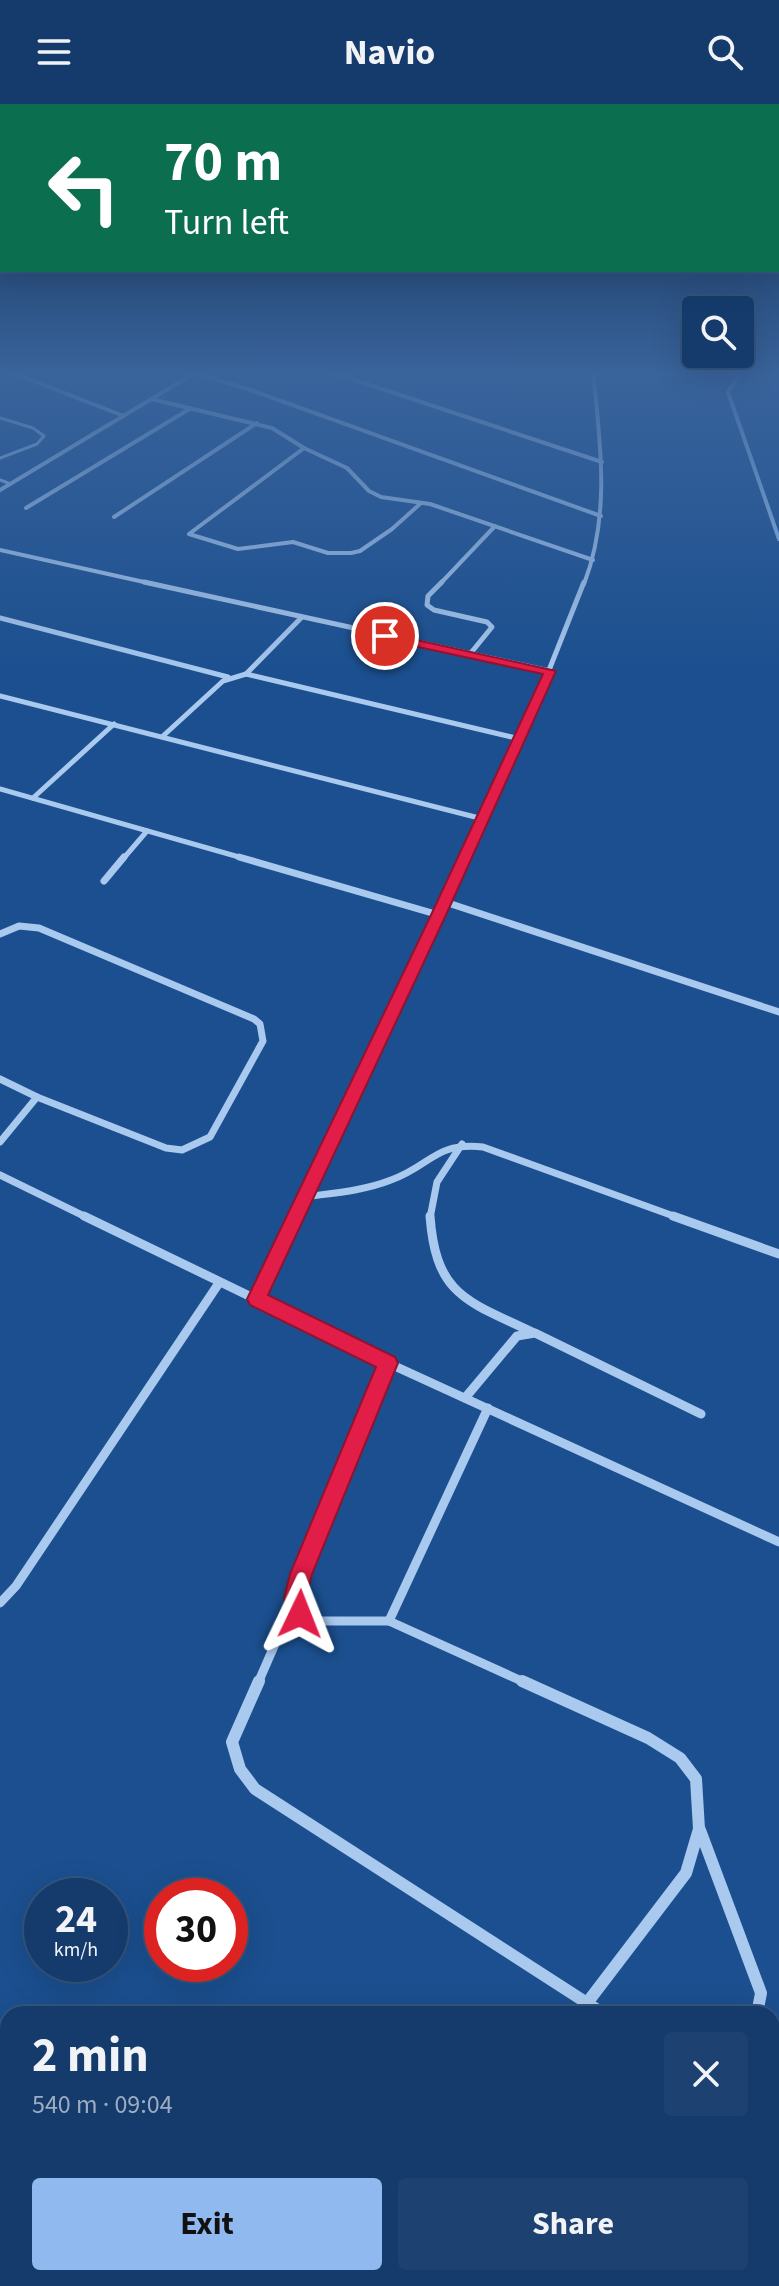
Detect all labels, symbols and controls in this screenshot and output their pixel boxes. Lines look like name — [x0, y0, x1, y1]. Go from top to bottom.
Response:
text: Navio — [344, 27, 435, 78]
icon: menu — [32, 30, 76, 74]
icon: search — [703, 30, 747, 74]
text: 70 m — [164, 123, 282, 202]
icon: left — [32, 136, 136, 240]
text: Turn left — [164, 197, 289, 248]
map controls — [682, 296, 754, 368]
button: search — [682, 296, 754, 368]
pin — [351, 602, 419, 670]
icon: arrive — [363, 614, 407, 658]
position arrow — [258, 1572, 342, 1656]
speed limit sign: 30 — [144, 1878, 248, 1982]
text: 24 — [55, 1891, 97, 1948]
text: km/h — [54, 1936, 98, 1964]
text: 2 min — [32, 2022, 149, 2090]
button: close — [664, 2032, 748, 2116]
text: 540 m · 09:04 — [32, 2086, 173, 2123]
button: Exit — [32, 2178, 382, 2270]
button: Share — [398, 2178, 748, 2270]

